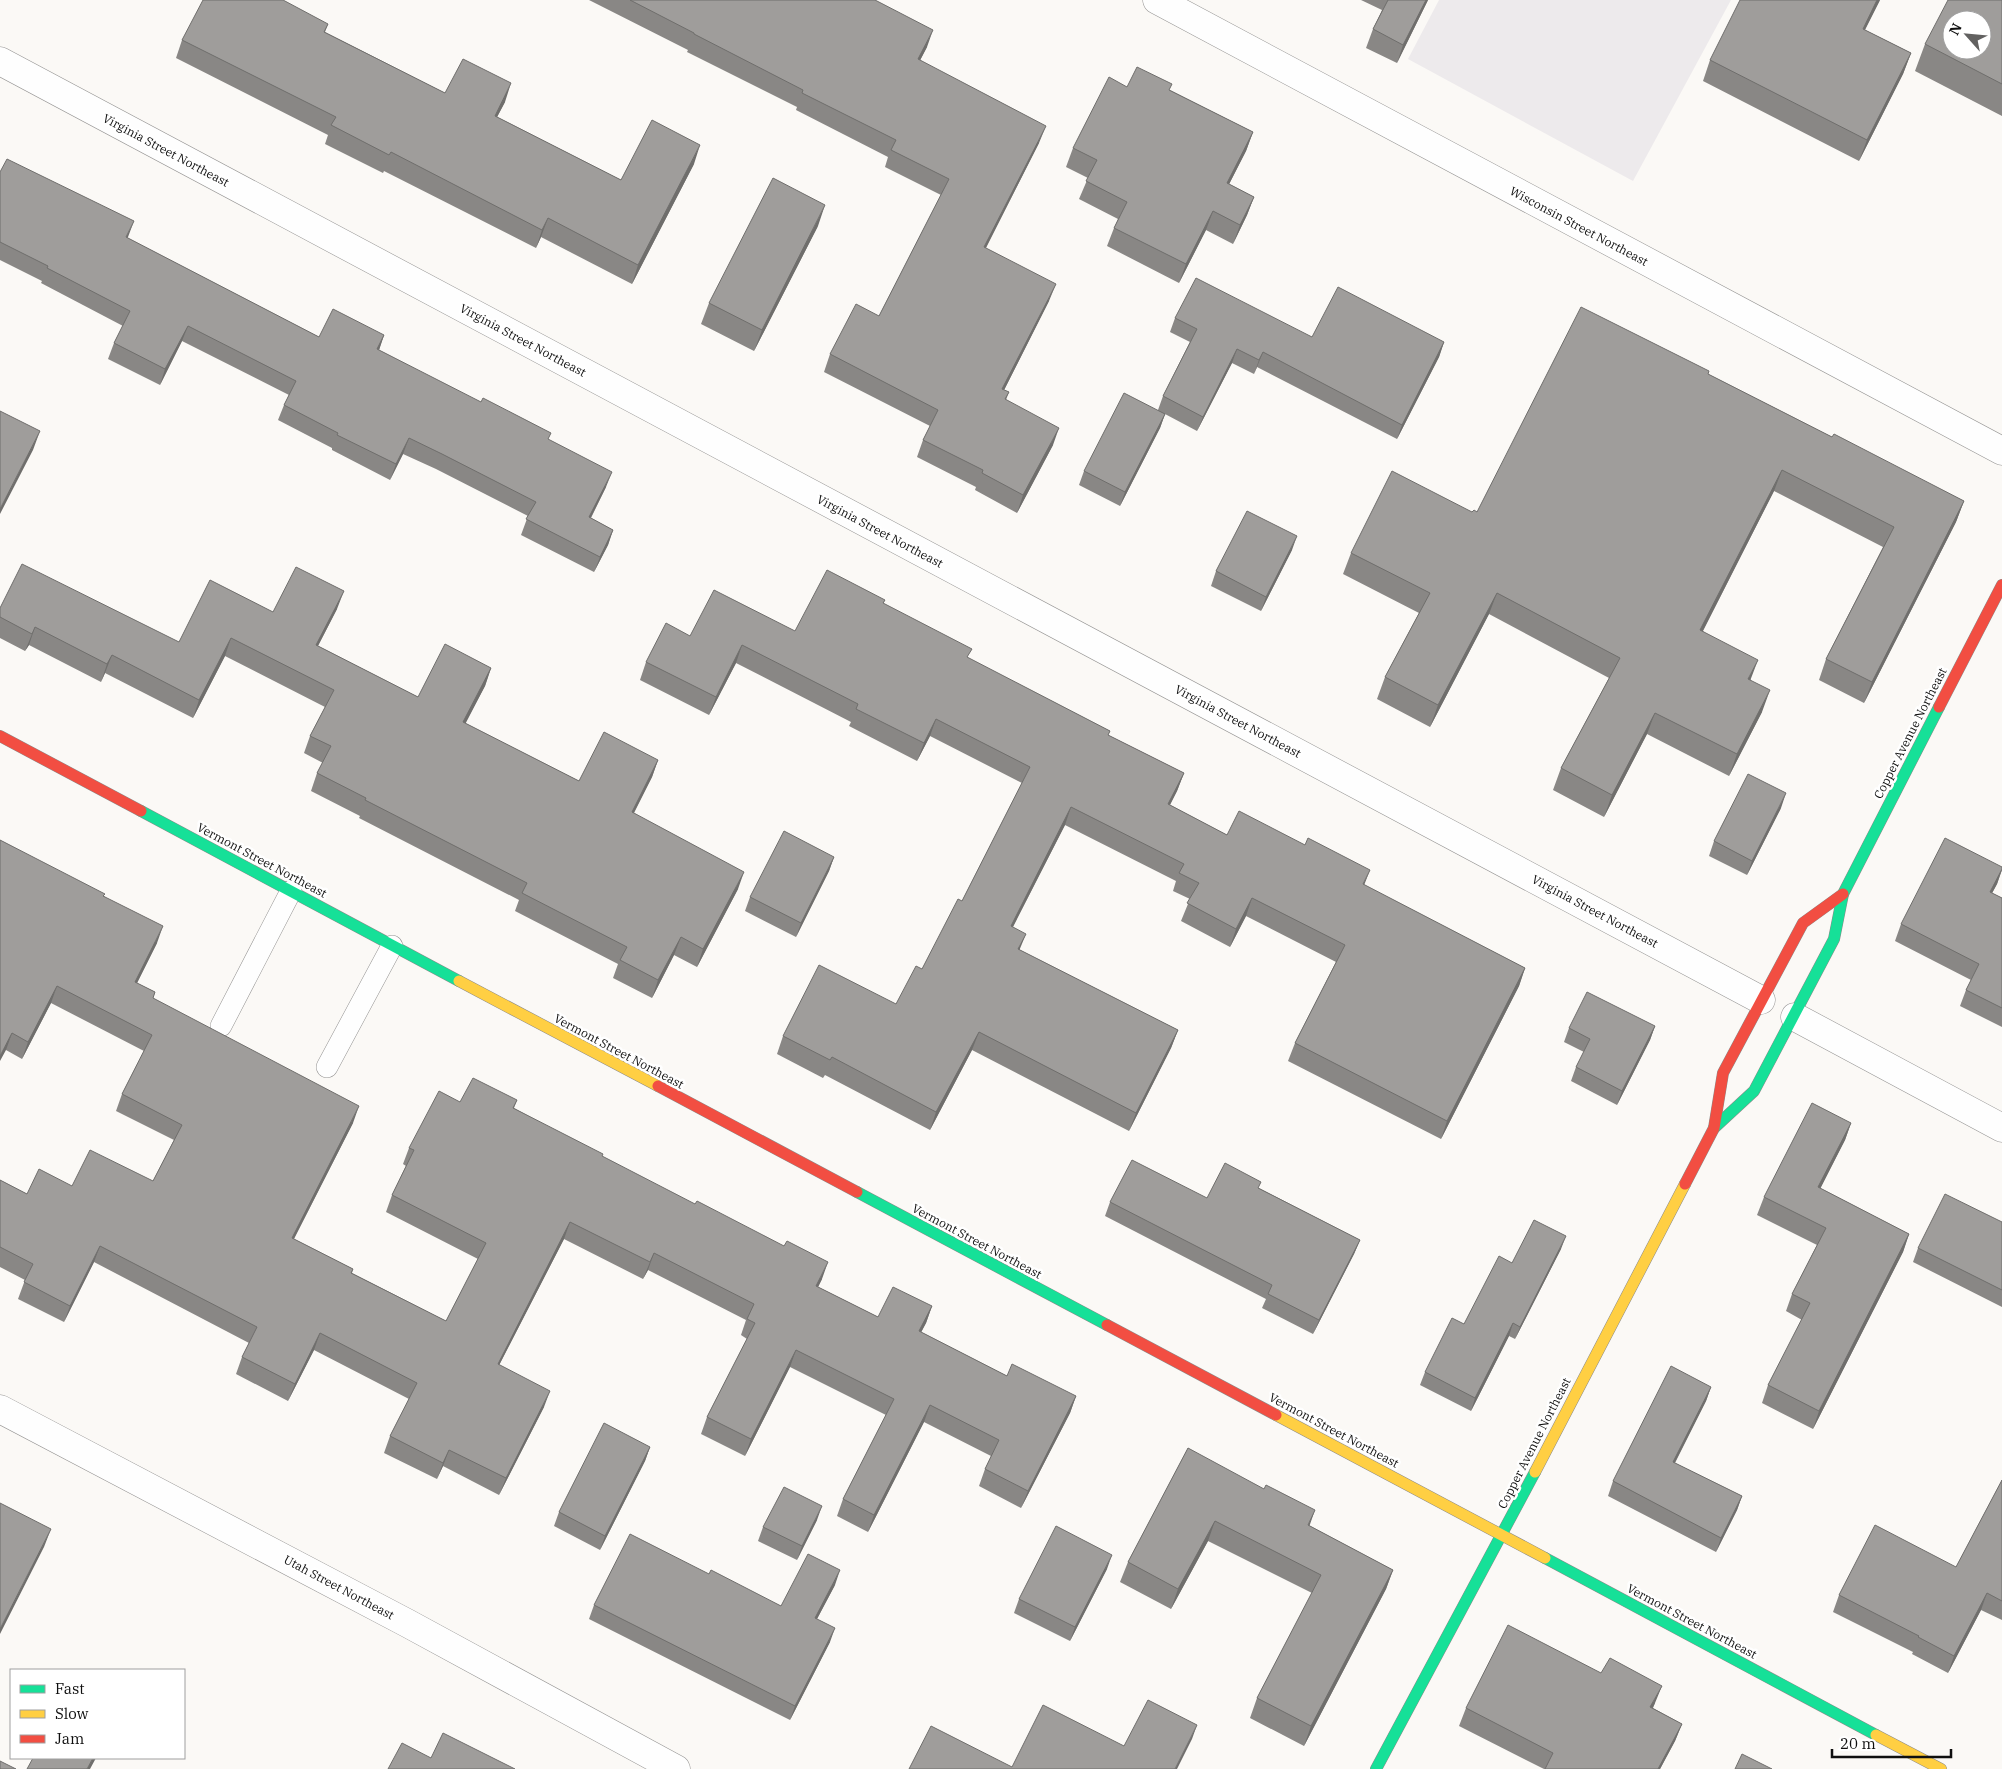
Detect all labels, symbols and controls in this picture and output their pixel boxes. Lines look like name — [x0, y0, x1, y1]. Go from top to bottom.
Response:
north arrow — [1942, 10, 1992, 60]
text: N — [1945, 20, 1966, 38]
street label: Virginia Street Northeast — [100, 110, 232, 190]
street label: Wisconsin Street Northeast — [1507, 183, 1651, 269]
street label: Virginia Street Northeast — [457, 300, 589, 380]
street label: Virginia Street Northeast — [814, 491, 946, 571]
street label: Copper Avenue Northeast — [1870, 665, 1950, 801]
street label: Virginia Street Northeast — [1172, 681, 1304, 761]
street label: Vermont Street Northeast — [195, 819, 329, 901]
street label: Virginia Street Northeast — [1529, 871, 1661, 951]
street label: Vermont Street Northeast — [552, 1010, 686, 1092]
street label: Vermont Street Northeast — [910, 1200, 1044, 1282]
street label: Copper Avenue Northeast — [1494, 1375, 1574, 1511]
street label: Vermont Street Northeast — [1267, 1389, 1401, 1471]
street label: Utah Street Northeast — [281, 1552, 397, 1622]
street label: Vermont Street Northeast — [1625, 1580, 1759, 1662]
legend — [10, 1669, 185, 1759]
text: Fast — [55, 1679, 85, 1698]
text: Slow — [55, 1704, 89, 1723]
scale bar — [1832, 1726, 1951, 1758]
text: Jam — [55, 1729, 84, 1748]
text: 20 m — [1840, 1734, 1876, 1753]

